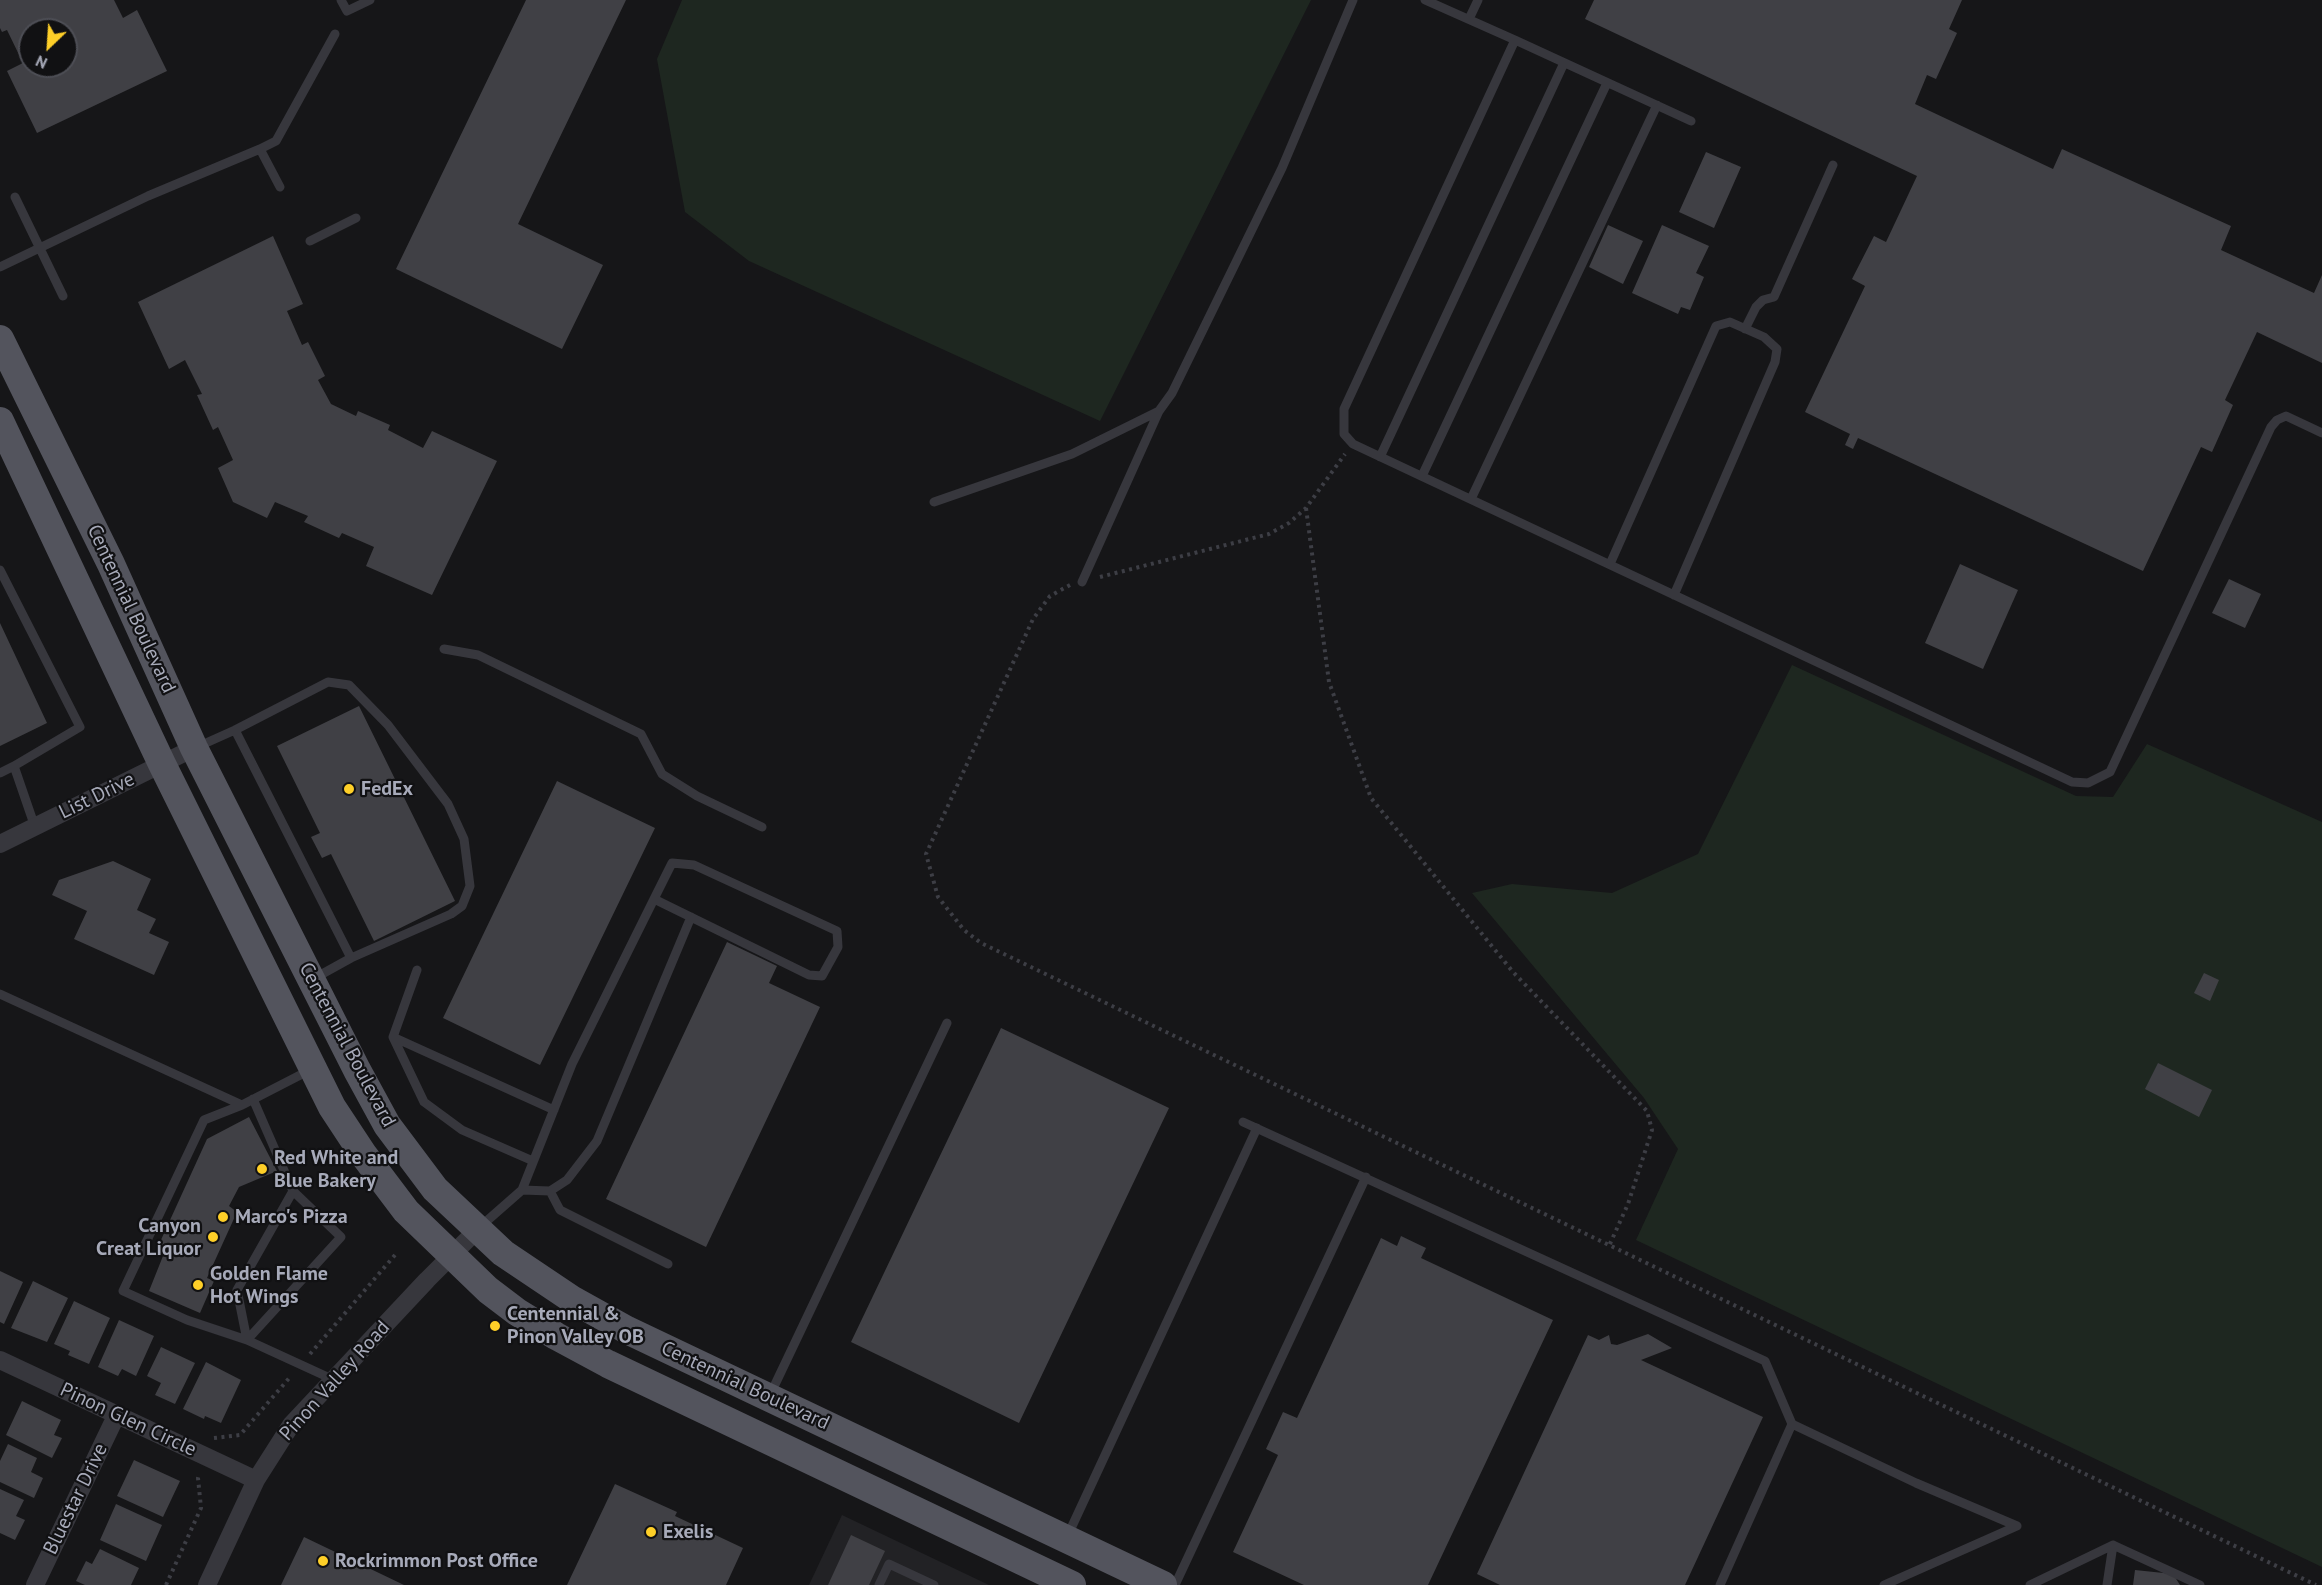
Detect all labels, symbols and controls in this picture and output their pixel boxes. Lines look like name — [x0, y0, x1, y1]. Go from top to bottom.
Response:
north arrow — [18, 18, 78, 78]
text: N — [32, 51, 50, 74]
street label: Centennial Boulevard — [82, 521, 180, 697]
street label: List Drive — [55, 767, 139, 825]
place label: FedEx — [361, 777, 413, 801]
marker: FedEx — [342, 782, 356, 796]
street label: Centennial Boulevard — [294, 959, 400, 1131]
place label: Red White and Blue Bakery — [274, 1146, 398, 1193]
marker: Red White and Blue Bakery — [255, 1162, 269, 1176]
place label: Marco's Pizza — [235, 1205, 348, 1229]
marker: Marco's Pizza — [216, 1210, 230, 1224]
place label: Canyon Creat Liquor — [96, 1214, 201, 1261]
marker: Canyon Creat Liquor — [206, 1230, 220, 1244]
place label: Golden Flame Hot Wings — [210, 1262, 328, 1309]
marker: Golden Flame Hot Wings — [191, 1278, 205, 1292]
place label: Centennial & Pinon Valley OB — [507, 1302, 644, 1349]
street label: Pinon Valley Road — [275, 1316, 395, 1446]
marker: Centennial & Pinon Valley OB — [488, 1319, 502, 1333]
street label: Centennial Boulevard — [657, 1337, 833, 1435]
street label: Pinon Glen Circle — [56, 1378, 200, 1462]
street label: Bluestar Drive — [39, 1440, 113, 1558]
place label: Exelis — [663, 1520, 713, 1544]
marker: Exelis — [644, 1525, 658, 1539]
place label: Rockrimmon Post Office — [335, 1549, 538, 1573]
marker: Rockrimmon Post Office — [316, 1554, 330, 1568]

